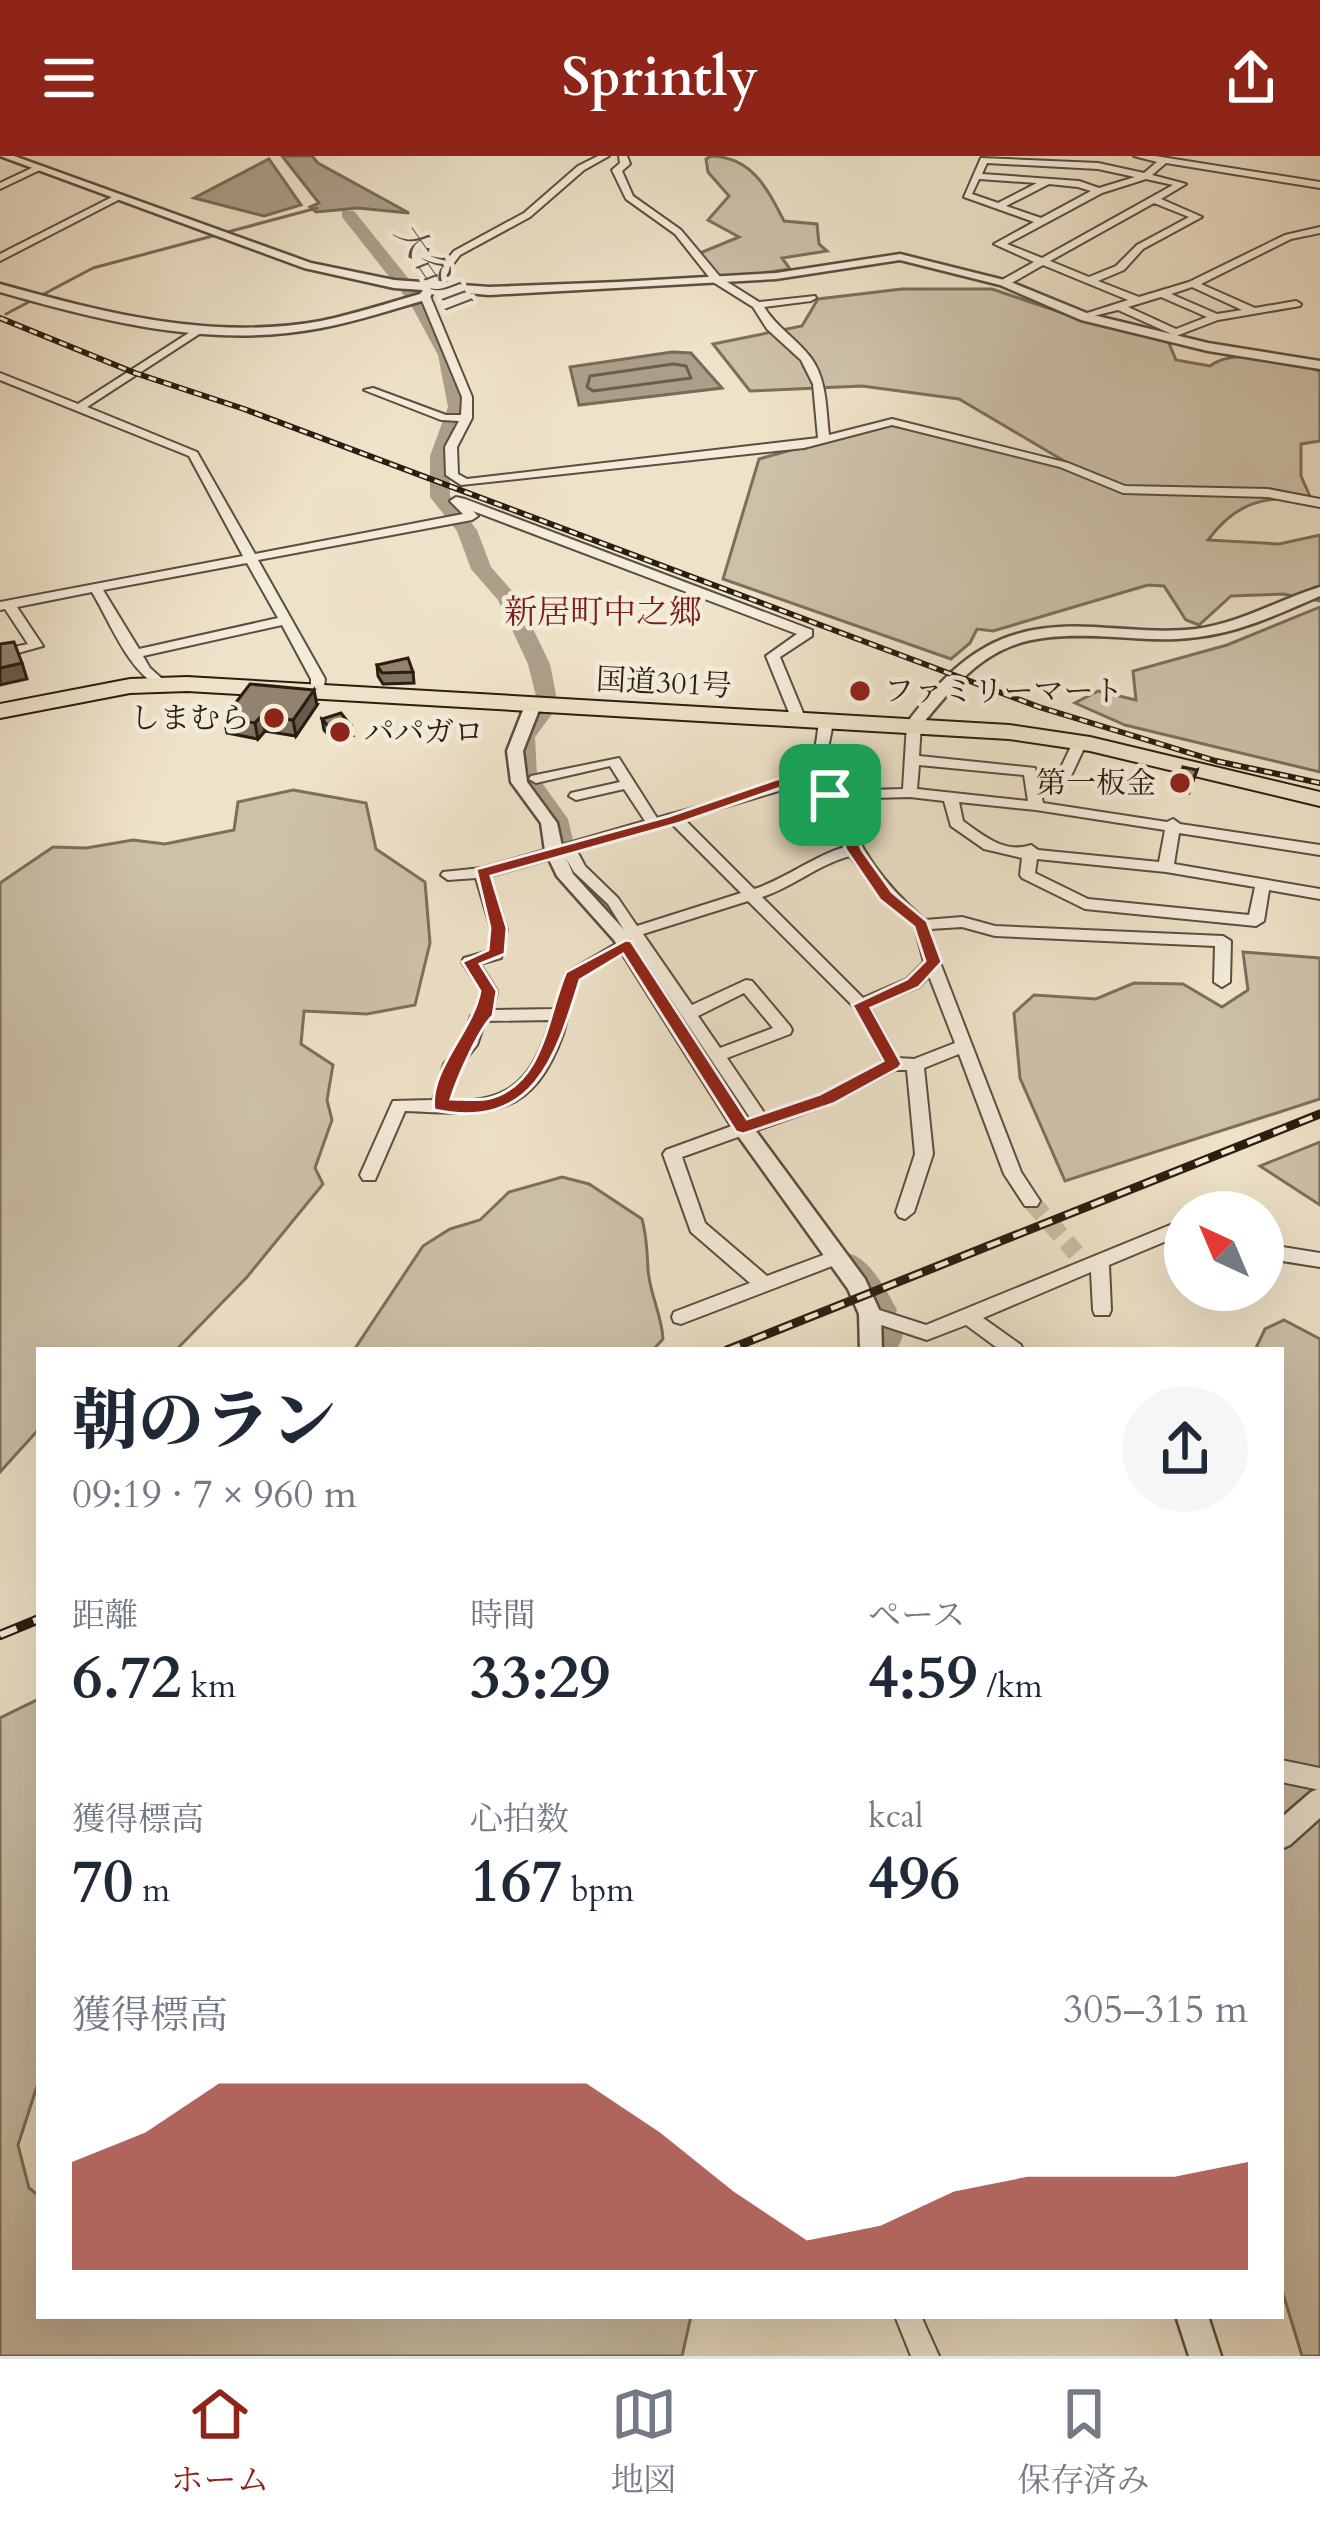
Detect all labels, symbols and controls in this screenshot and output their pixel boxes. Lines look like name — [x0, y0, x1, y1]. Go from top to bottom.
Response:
text: Sprintly — [562, 42, 758, 115]
icon: menu — [36, 45, 102, 111]
icon: share — [1218, 45, 1284, 111]
water label: 大谷川 — [384, 214, 480, 323]
district label: 新居町中之郷 — [504, 590, 702, 635]
street label: 国道301号 — [595, 659, 733, 707]
place label: ファミリーマート — [884, 671, 1123, 712]
marker: ファミリーマート — [847, 678, 873, 704]
place label: しまむら — [130, 698, 250, 739]
marker: しまむら — [261, 705, 287, 731]
place label: パパガロ — [364, 712, 484, 753]
marker: パパガロ — [327, 719, 353, 745]
pin — [779, 744, 881, 846]
icon: arrive — [797, 762, 863, 828]
place label: 第一板金 — [1036, 763, 1156, 804]
marker: 第一板金 — [1167, 770, 1193, 796]
north arrow — [1164, 1191, 1284, 1311]
map controls — [1164, 1191, 1284, 1311]
text: 朝のラン — [72, 1378, 336, 1467]
button: share — [1122, 1386, 1248, 1512]
text: 09:19 · 7 × 960 m — [72, 1468, 357, 1521]
text: 距離 — [72, 1593, 138, 1638]
text: 時間 — [470, 1593, 536, 1638]
text: ペース — [868, 1593, 965, 1638]
text: 6.72 — [72, 1638, 182, 1719]
text: 33:29 — [470, 1638, 610, 1719]
text: 4:59 — [868, 1638, 978, 1719]
text: km — [182, 1664, 236, 1709]
text: /km — [978, 1664, 1043, 1709]
text: kcal — [868, 1794, 923, 1839]
text: 獲得標高 — [72, 1797, 204, 1842]
text: 心拍数 — [470, 1797, 569, 1842]
text: 496 — [868, 1839, 960, 1920]
text: 70 — [72, 1842, 133, 1923]
text: 167 — [470, 1842, 562, 1923]
text: m — [133, 1868, 170, 1913]
text: bpm — [562, 1868, 634, 1913]
text: 305–315 m — [1063, 1983, 1248, 2036]
text: 獲得標高 — [72, 1989, 228, 2042]
tab: ホーム — [171, 2381, 270, 2503]
tab: 地図 — [611, 2381, 677, 2503]
tab: 保存済み — [1018, 2381, 1150, 2503]

